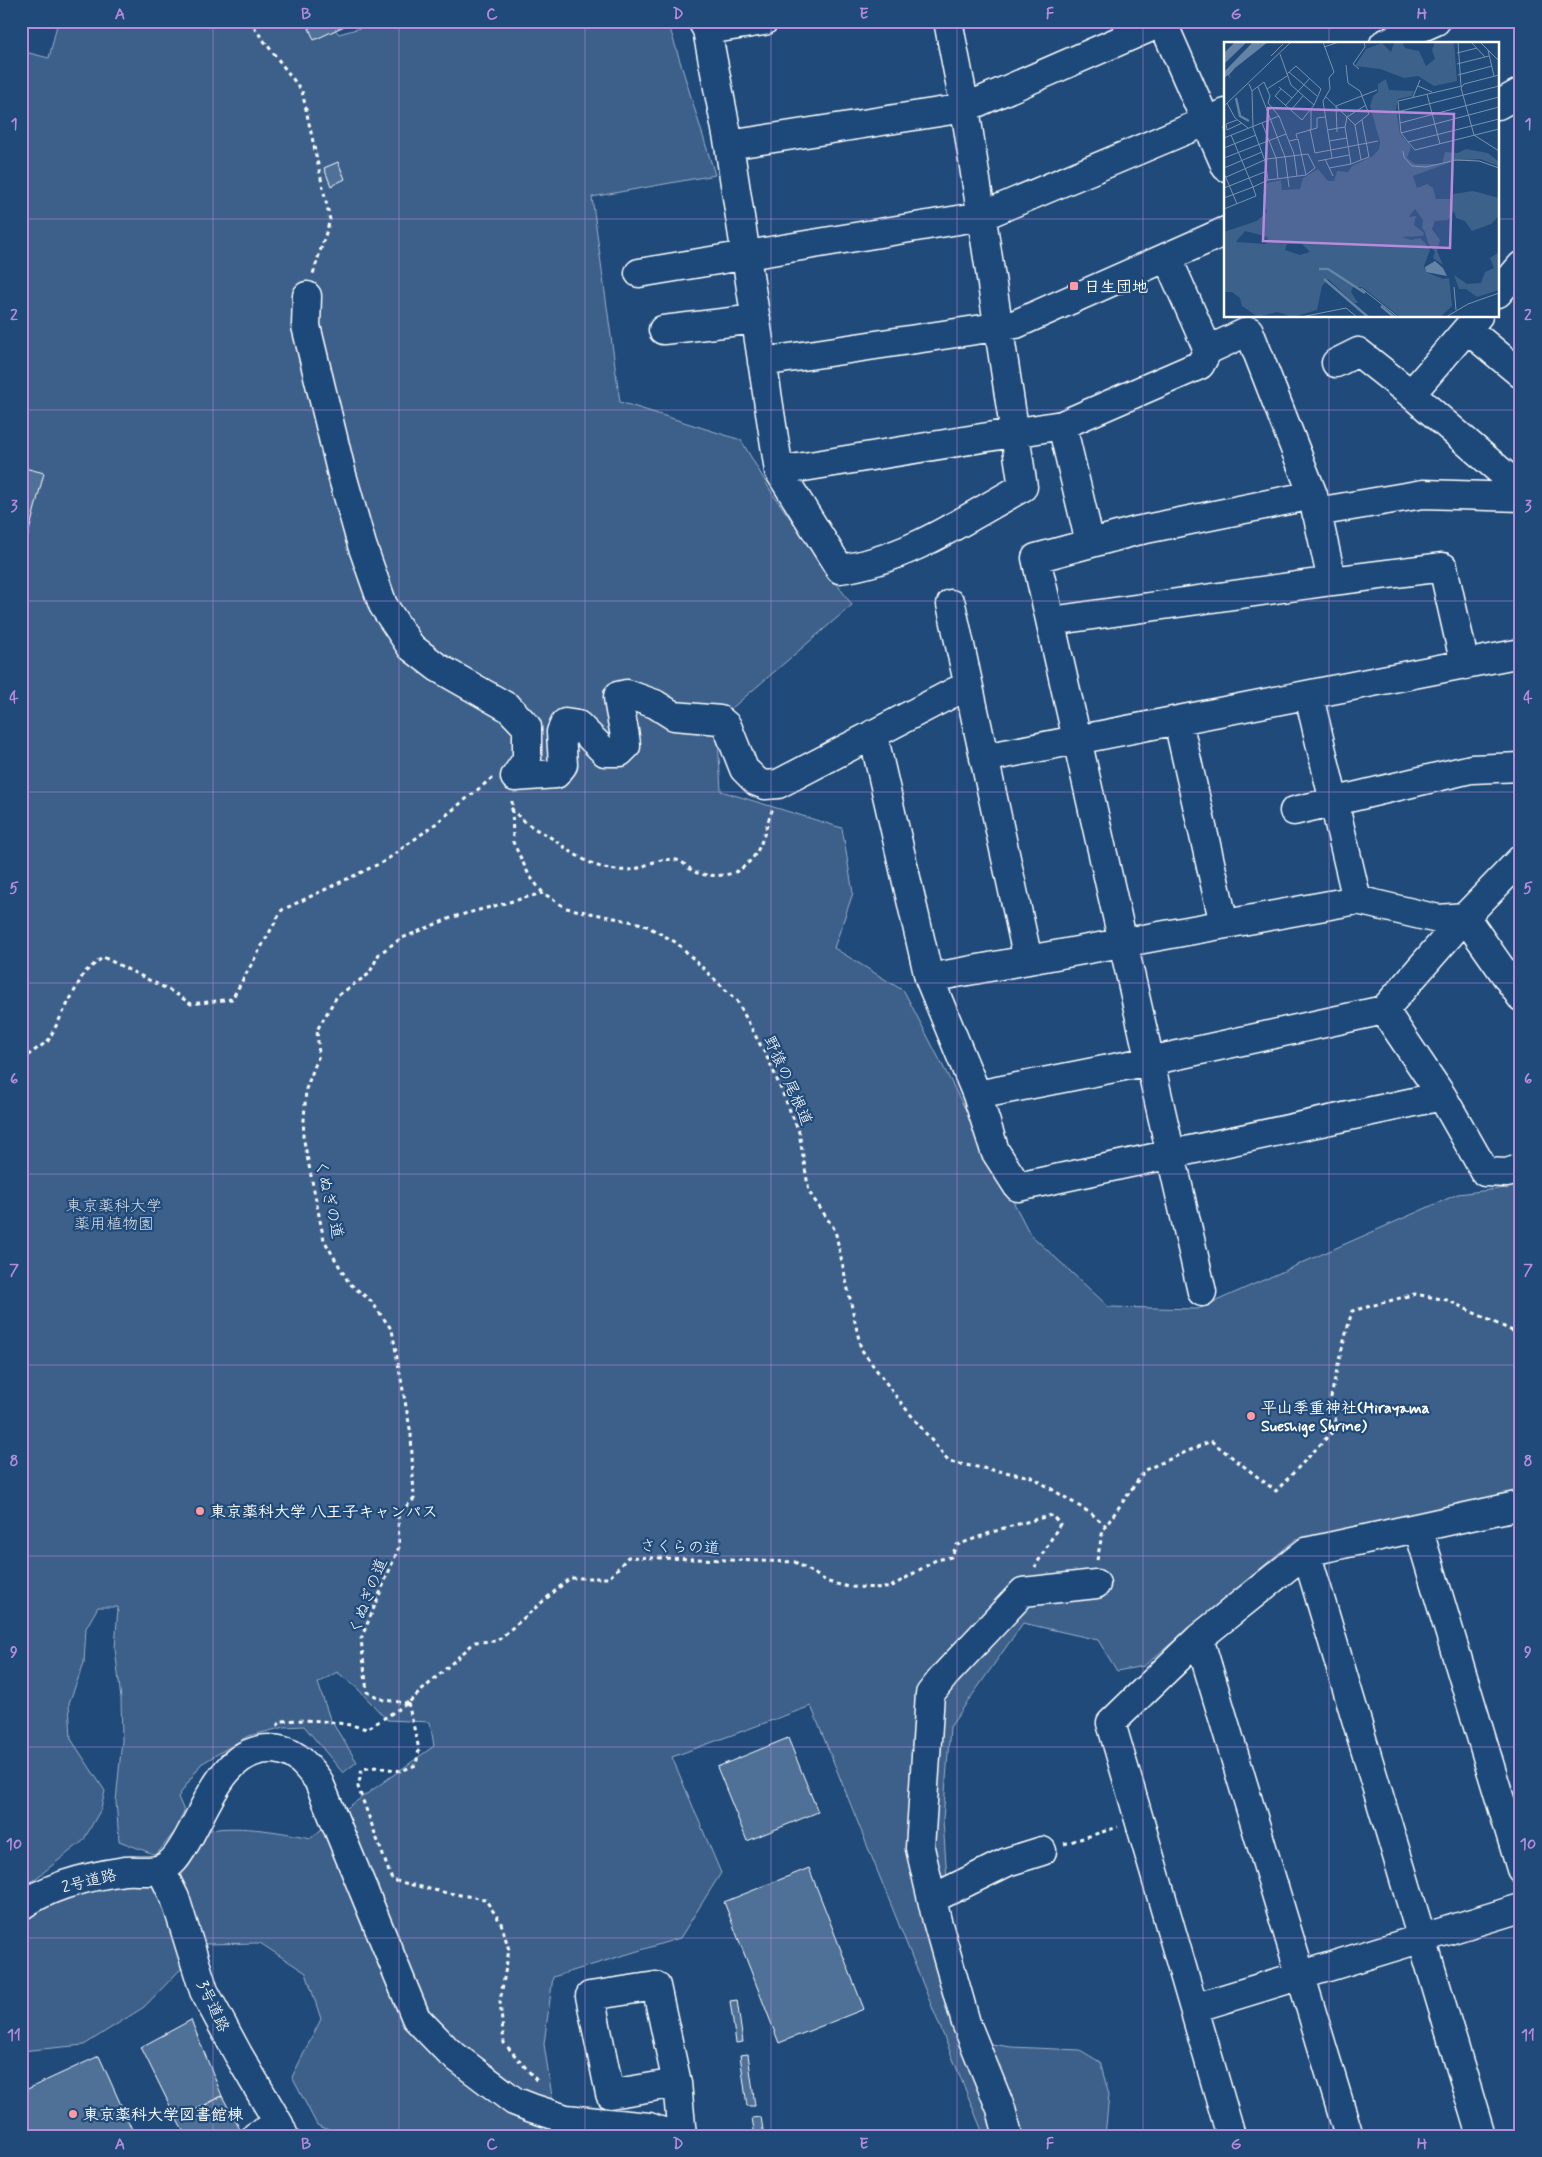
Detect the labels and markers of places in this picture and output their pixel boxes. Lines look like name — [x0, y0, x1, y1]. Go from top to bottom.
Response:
place label: 日生団地 — [1084, 277, 1148, 298]
marker: 日生団地 — [1068, 280, 1080, 292]
place label: 平山季重神社(Hirayama Sueshige Shrine) — [1261, 1398, 1430, 1438]
marker: 平山季重神社(Hirayama Sueshige Shrine) — [1245, 1410, 1257, 1422]
place label: 東京薬科大学 八王子キャンパス — [210, 1502, 438, 1523]
marker: 東京薬科大学 八王子キャンパス — [194, 1505, 206, 1517]
place label: 東京薬科大学図書館棟 — [83, 2105, 244, 2126]
marker: 東京薬科大学図書館棟 — [67, 2108, 79, 2120]

